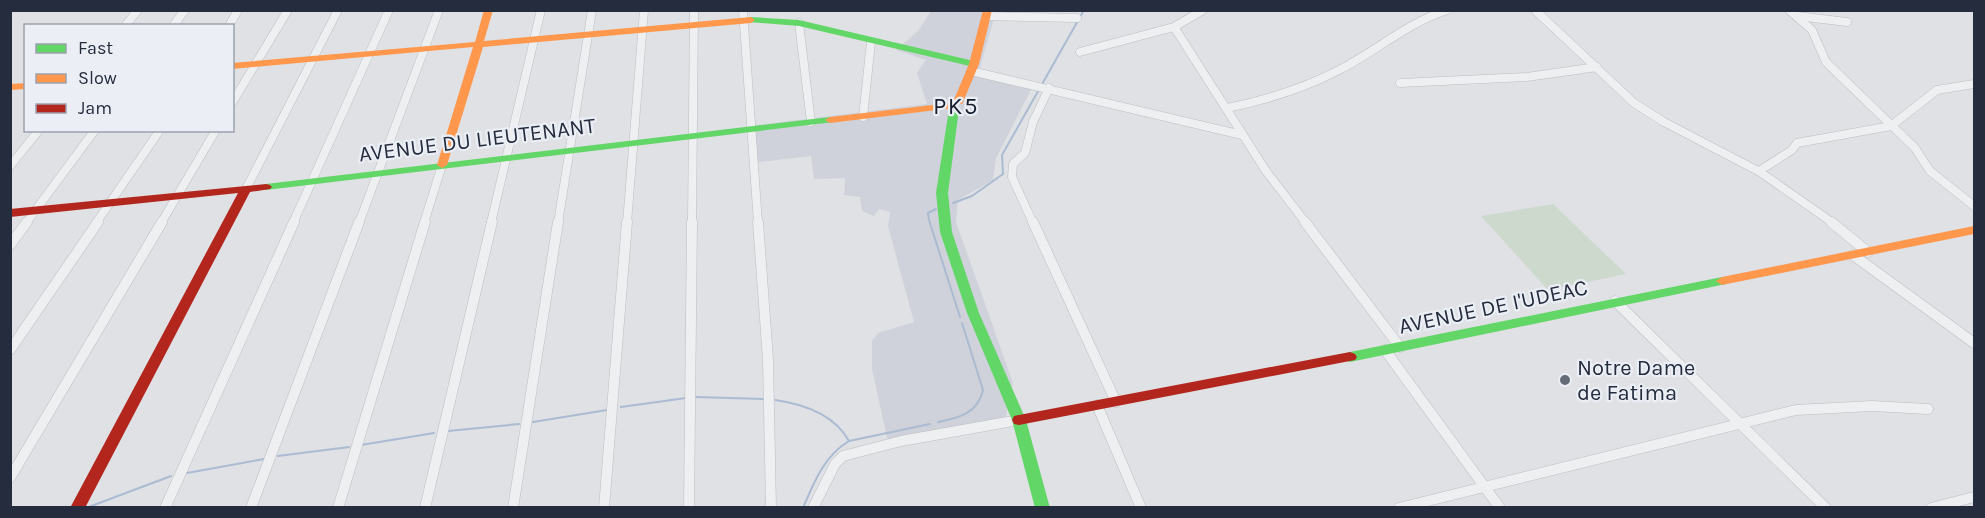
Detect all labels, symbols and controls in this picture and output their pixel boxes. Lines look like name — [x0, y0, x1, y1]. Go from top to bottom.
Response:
legend — [24, 24, 234, 132]
text: Fast — [78, 37, 113, 59]
text: Slow — [78, 67, 117, 89]
district label: PK5 — [933, 92, 979, 120]
text: Jam — [78, 97, 112, 119]
street label: AVENUE DU LIEUTENANT — [357, 113, 597, 167]
street label: AVENUE DE I'UDEAC — [1396, 274, 1590, 340]
place label: Notre Dame de Fatima — [1577, 355, 1695, 406]
marker: Notre Dame de Fatima — [1558, 373, 1572, 387]

